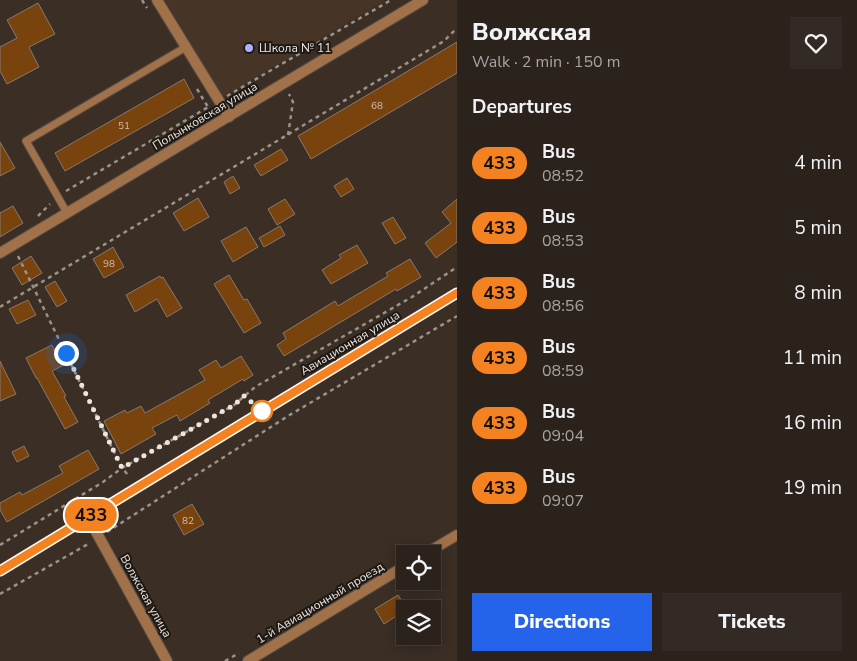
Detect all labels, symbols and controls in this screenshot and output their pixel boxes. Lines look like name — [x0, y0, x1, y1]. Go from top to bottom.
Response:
text: Волжская — [472, 16, 591, 48]
button: heart — [790, 17, 842, 69]
place label: Школа № 11 — [259, 40, 332, 56]
marker: Школа № 11 — [243, 42, 255, 54]
text: Walk · 2 min · 150 m — [472, 51, 620, 73]
street label: Полынковская улица — [150, 78, 260, 154]
text: Departures — [472, 94, 572, 120]
house number: 68 — [371, 99, 383, 113]
house number: 51 — [118, 119, 130, 133]
text: Bus — [542, 139, 575, 165]
text: 4 min — [794, 150, 842, 176]
text: 433 — [483, 151, 516, 175]
text: 08:52 — [542, 165, 584, 187]
text: Bus — [542, 204, 575, 230]
text: 5 min — [794, 215, 842, 241]
text: 433 — [483, 216, 516, 240]
text: 08:53 — [542, 230, 584, 252]
house number: 98 — [103, 257, 115, 271]
text: Bus — [542, 269, 575, 295]
text: 8 min — [794, 280, 842, 306]
text: 433 — [483, 281, 516, 305]
text: 08:56 — [542, 295, 584, 317]
street label: Авиационная улица — [297, 307, 403, 379]
text: Bus — [542, 334, 575, 360]
your location — [54, 341, 79, 366]
text: 11 min — [783, 345, 842, 371]
text: 433 — [483, 346, 516, 370]
text: 08:59 — [542, 360, 584, 382]
text: Bus — [542, 399, 575, 425]
unlabelled marker — [251, 400, 273, 422]
text: 16 min — [783, 410, 842, 436]
text: 433 — [483, 411, 516, 435]
text: 09:04 — [542, 425, 584, 447]
text: Bus — [542, 464, 575, 490]
text: 19 min — [783, 475, 842, 501]
text: 433 — [483, 476, 516, 500]
text: 09:07 — [542, 490, 584, 512]
line badge: 433 — [62, 499, 120, 531]
text: 433 — [75, 503, 107, 527]
house number: 82 — [182, 514, 194, 528]
map controls — [396, 545, 441, 645]
button: locate — [396, 545, 441, 590]
street label: Волжская улица — [117, 552, 175, 640]
street label: 1-й Авиационный проезд — [253, 559, 387, 647]
button: Directions — [472, 593, 652, 651]
button: Tickets — [662, 593, 842, 651]
button: layers — [396, 600, 441, 645]

